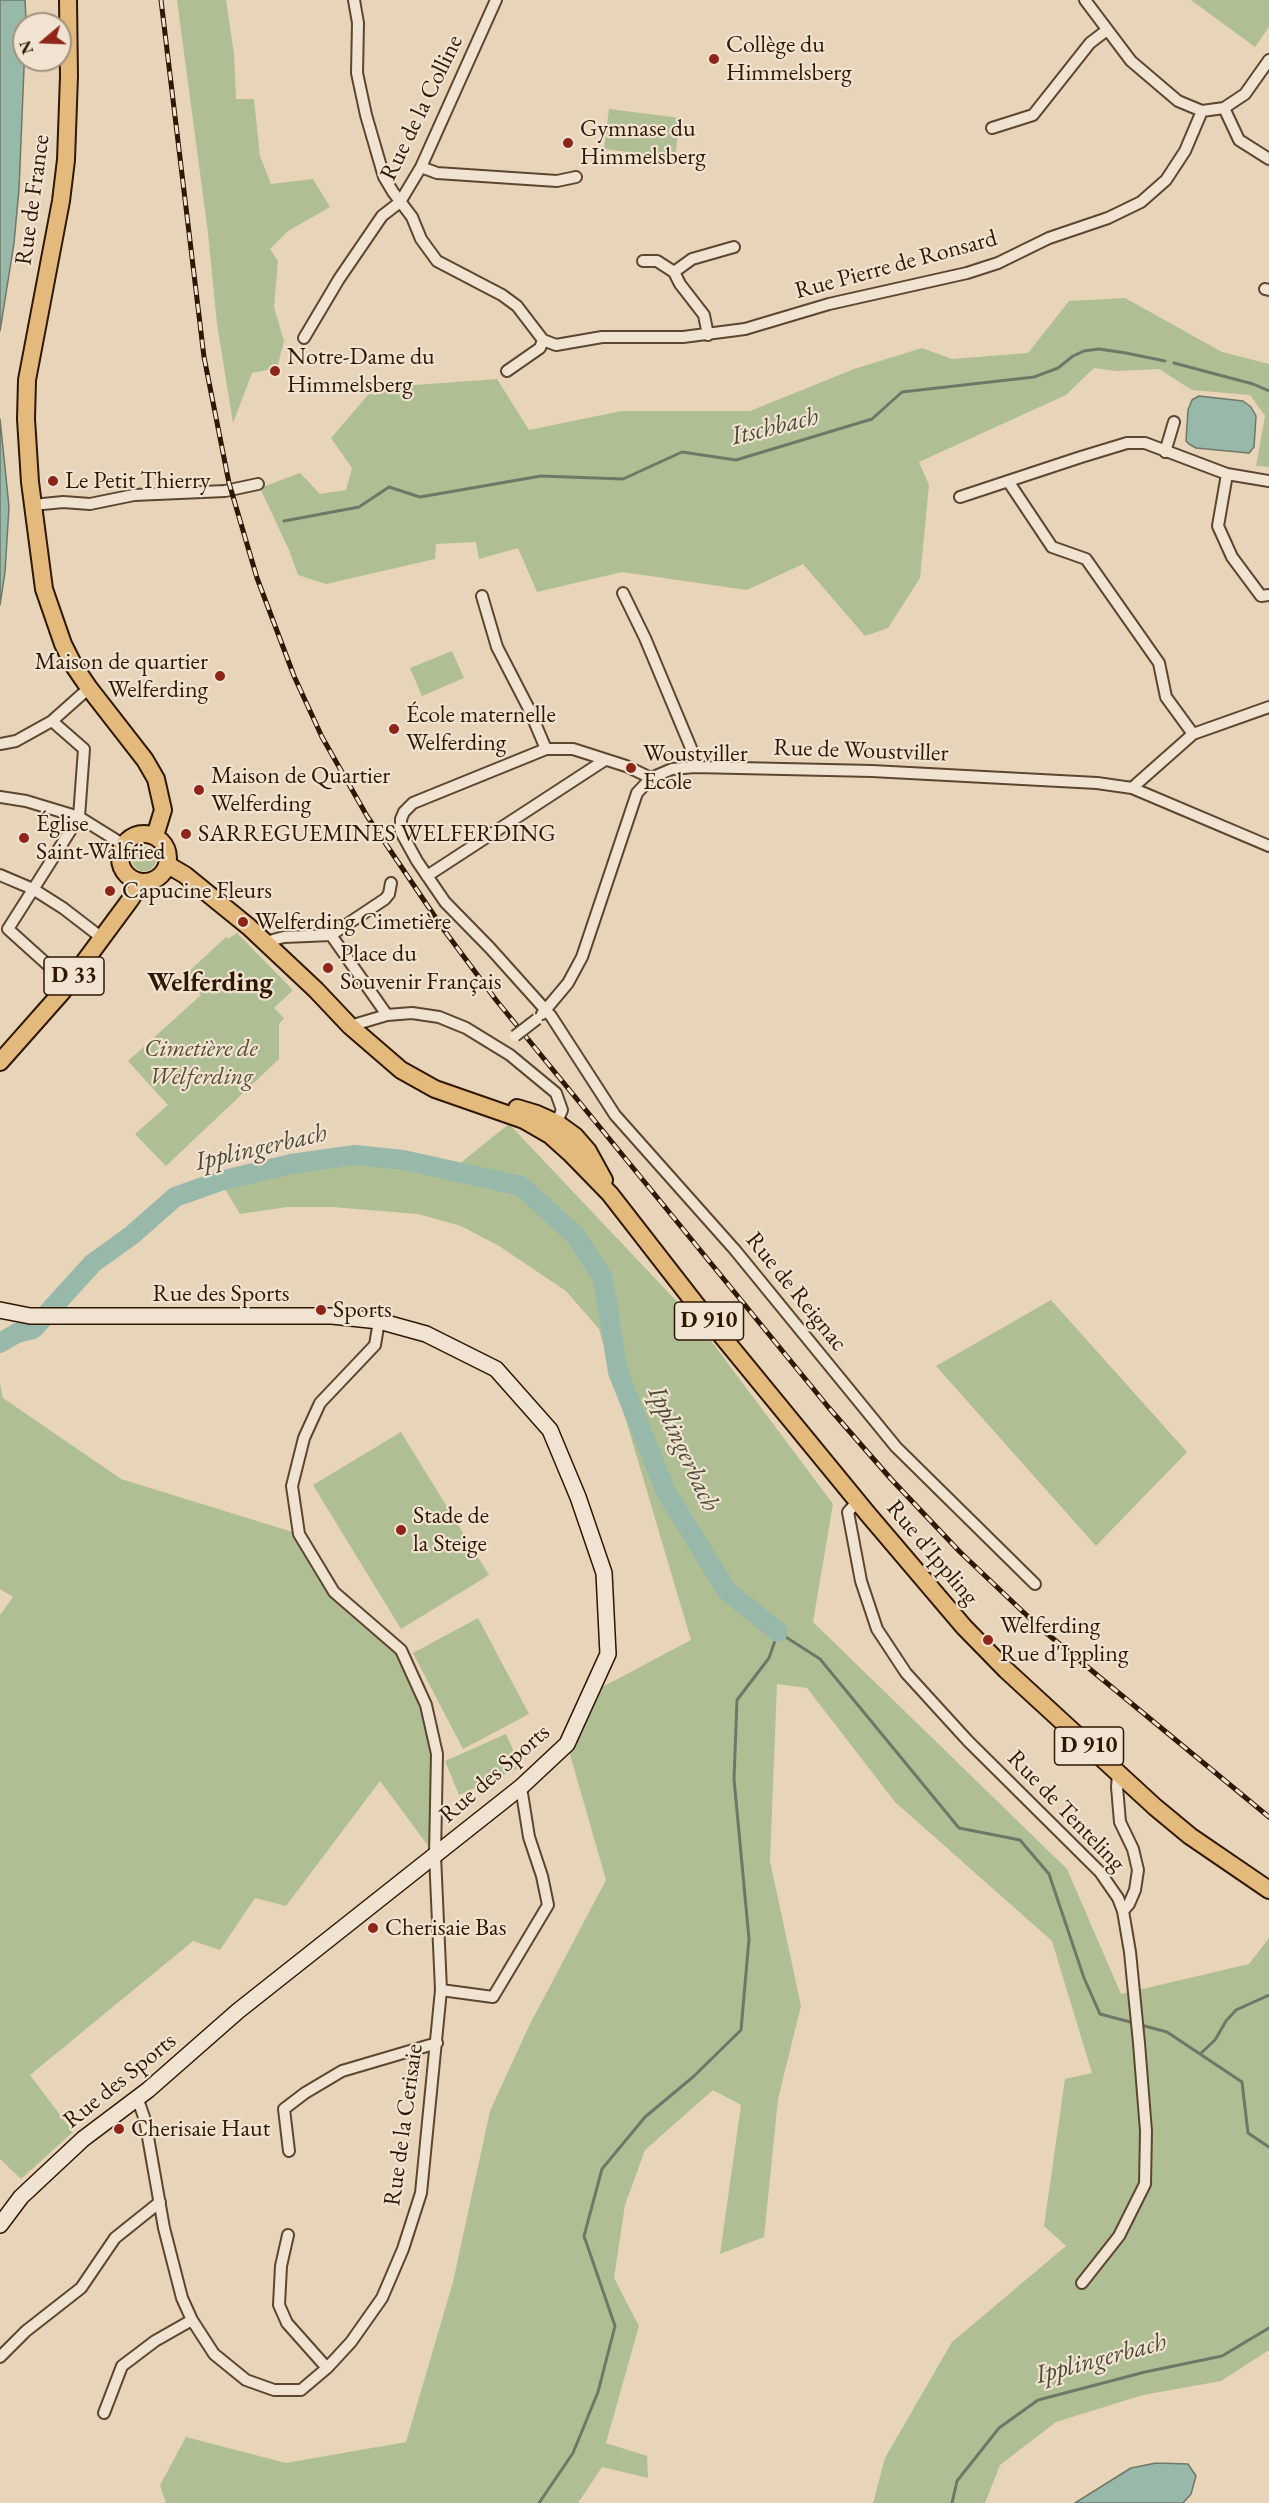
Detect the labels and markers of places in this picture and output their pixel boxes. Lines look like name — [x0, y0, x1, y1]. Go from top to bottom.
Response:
place label: Collège du Himmelsberg — [726, 31, 852, 87]
marker: Collège du Himmelsberg — [707, 52, 721, 66]
place label: Gymnase du Himmelsberg — [580, 115, 706, 171]
marker: Gymnase du Himmelsberg — [561, 136, 575, 150]
place label: Notre-Dame du Himmelsberg — [287, 343, 435, 399]
marker: Notre-Dame du Himmelsberg — [268, 364, 282, 378]
place label: Le Petit Thierry — [65, 467, 211, 495]
marker: Le Petit Thierry — [46, 474, 60, 488]
place label: Maison de quartier Welferding — [34, 648, 208, 704]
marker: Maison de quartier Welferding — [213, 669, 227, 683]
place label: École maternelle Welferding — [406, 701, 556, 757]
marker: École maternelle Welferding — [387, 722, 401, 736]
place label: Woustviller Ecole — [643, 740, 748, 796]
marker: Woustviller Ecole — [624, 761, 638, 775]
place label: Maison de Quartier Welferding — [211, 762, 390, 818]
marker: Maison de Quartier Welferding — [192, 783, 206, 797]
place label: Église Saint-Walfried — [36, 810, 165, 866]
place label: SARREGUEMINES WELFERDING — [198, 820, 556, 848]
marker: SARREGUEMINES WELFERDING — [179, 827, 193, 841]
marker: Église Saint-Walfried — [17, 831, 31, 845]
place label: Capucine Fleurs — [122, 877, 272, 905]
marker: Capucine Fleurs — [103, 884, 117, 898]
place label: Welferding Cimetière — [255, 908, 451, 936]
marker: Welferding Cimetière — [236, 915, 250, 929]
place label: Place du Souvenir Français — [340, 940, 501, 996]
marker: Place du Souvenir Français — [321, 961, 335, 975]
place label: Sports — [333, 1296, 392, 1324]
marker: Sports — [314, 1303, 328, 1317]
place label: Stade de la Steige — [413, 1502, 489, 1558]
marker: Stade de la Steige — [394, 1523, 408, 1537]
place label: Welferding Rue d'Ippling — [1000, 1612, 1128, 1668]
marker: Welferding Rue d'Ippling — [981, 1633, 995, 1647]
place label: Cherisaie Bas — [385, 1914, 506, 1942]
marker: Cherisaie Bas — [366, 1921, 380, 1935]
place label: Cherisaie Haut — [131, 2115, 270, 2143]
marker: Cherisaie Haut — [112, 2122, 126, 2136]

